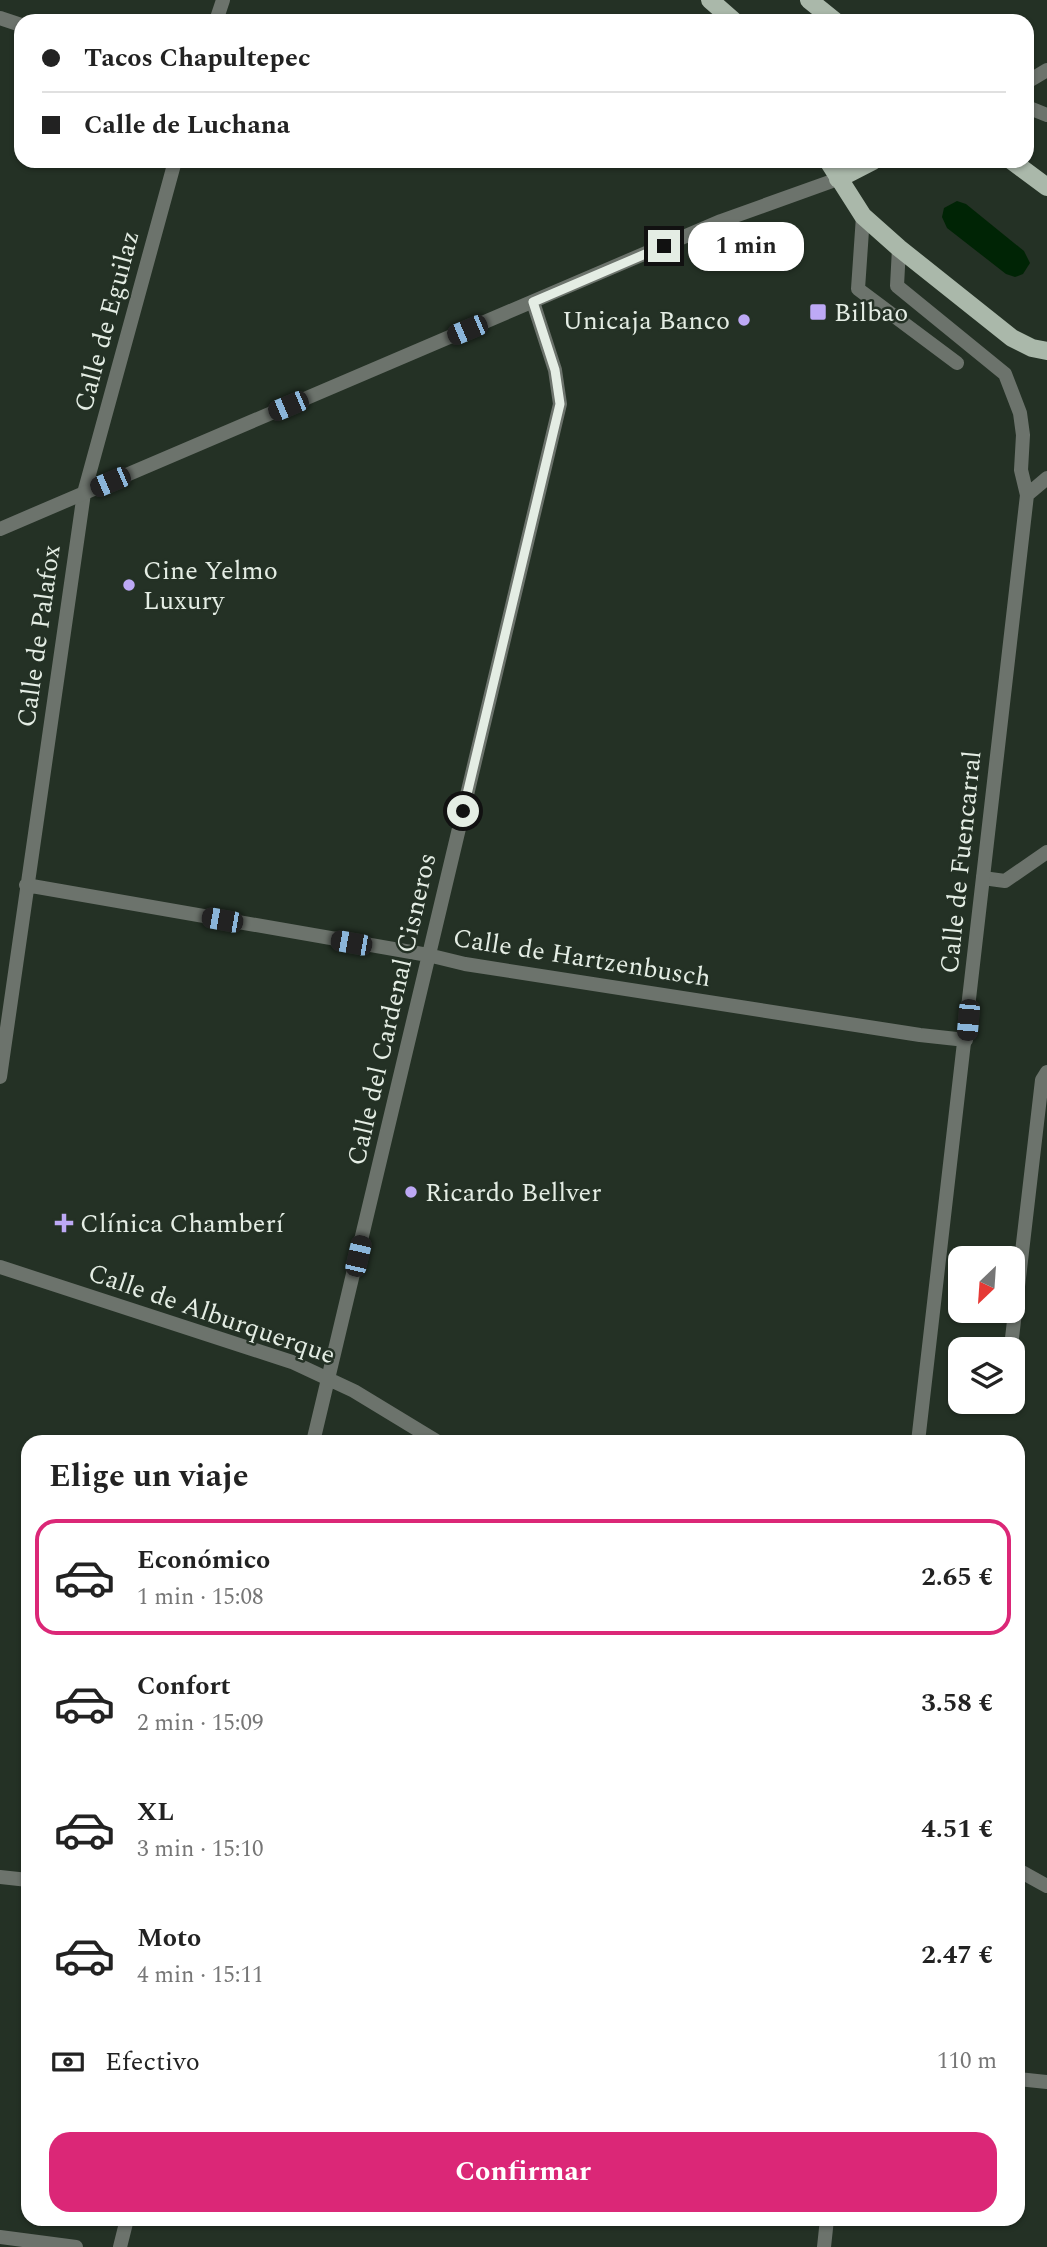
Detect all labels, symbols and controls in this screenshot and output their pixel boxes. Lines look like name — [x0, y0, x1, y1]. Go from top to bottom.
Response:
text: Tacos Chapultepec — [84, 38, 311, 78]
text: Calle de Luchana — [84, 105, 290, 145]
callout: 1 min — [688, 222, 804, 270]
street label: Calle de Eguilaz — [64, 226, 150, 416]
text: 1 min — [715, 229, 777, 264]
route end — [648, 230, 680, 262]
place label: Bilbao — [834, 293, 908, 333]
place label: Unicaja Banco — [562, 301, 730, 341]
marker: Bilbao — [808, 302, 828, 322]
car — [444, 312, 491, 348]
marker: Unicaja Banco — [736, 312, 752, 328]
car — [265, 388, 312, 424]
car — [87, 464, 134, 500]
street label: Calle de Palafox — [6, 542, 72, 730]
place label: Cine Yelmo Luxury — [143, 551, 278, 621]
marker: Cine Yelmo Luxury — [121, 577, 137, 593]
street label: Calle de Fuencarral — [929, 749, 993, 975]
route start — [447, 795, 479, 827]
street label: Calle del Cardenal Cisneros — [337, 849, 447, 1169]
car — [200, 906, 245, 934]
street label: Calle de Hartzenbusch — [450, 918, 714, 998]
car — [329, 929, 374, 957]
car — [956, 998, 981, 1042]
place label: Ricardo Bellver — [425, 1173, 602, 1213]
marker: Ricardo Bellver — [403, 1184, 419, 1200]
place label: Clínica Chamberí — [80, 1204, 286, 1244]
marker: Clínica Chamberí — [54, 1213, 74, 1233]
car — [344, 1233, 373, 1279]
north arrow — [948, 1246, 1026, 1323]
map controls — [948, 1246, 1025, 1414]
street label: Calle de Alburquerque — [82, 1253, 341, 1375]
button: layers — [948, 1337, 1025, 1414]
text: Elige un viaje — [49, 1452, 249, 1501]
text: Económico — [137, 1540, 270, 1580]
icon: car — [53, 1546, 116, 1609]
text: 2.65 € — [921, 1557, 993, 1597]
text: 1 min · 15:08 — [137, 1580, 264, 1615]
text: Confort — [137, 1666, 231, 1706]
icon: car — [53, 1672, 116, 1735]
text: 3.58 € — [921, 1683, 993, 1723]
text: 2 min · 15:09 — [137, 1706, 264, 1741]
text: XL — [137, 1792, 174, 1832]
icon: car — [53, 1798, 116, 1861]
text: 4.51 € — [921, 1809, 993, 1849]
text: 3 min · 15:10 — [137, 1832, 264, 1867]
text: Moto — [137, 1918, 201, 1958]
icon: car — [53, 1924, 116, 1987]
text: 2.47 € — [921, 1935, 993, 1975]
text: 4 min · 15:11 — [137, 1958, 264, 1993]
text: Efectivo — [105, 2042, 200, 2082]
icon: cash — [49, 2043, 87, 2081]
text: 110 m — [937, 2044, 997, 2079]
button: Confirmar — [49, 2132, 997, 2212]

